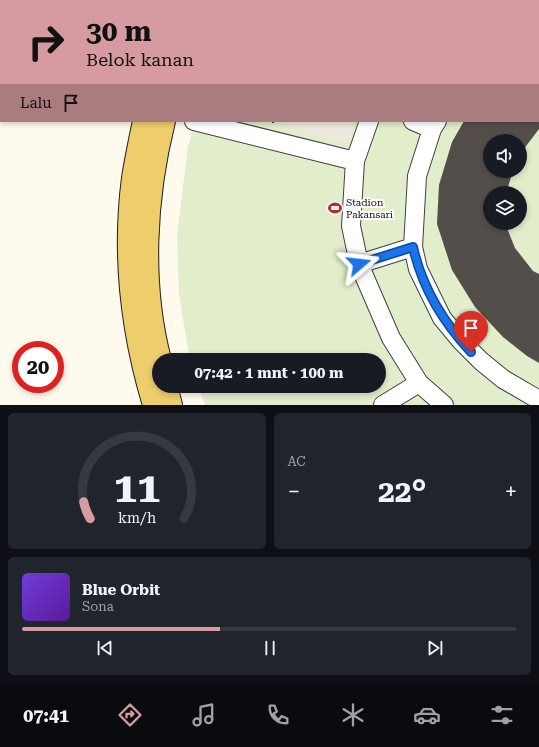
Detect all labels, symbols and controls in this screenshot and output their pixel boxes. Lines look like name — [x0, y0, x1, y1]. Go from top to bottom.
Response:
text: 30 m — [86, 15, 151, 48]
icon: right — [20, 16, 72, 68]
text: Belok kanan — [86, 49, 194, 70]
icon: arrive — [60, 92, 82, 114]
text: Lalu — [20, 94, 52, 112]
map controls — [483, 134, 527, 230]
button: sound — [483, 134, 527, 178]
button: layers — [483, 186, 527, 230]
place label: Stadion Pakansari — [346, 197, 393, 220]
sports icon: Stadion Pakansari — [327, 200, 343, 216]
position arrow — [338, 243, 380, 285]
pin — [454, 311, 488, 352]
icon: arrive — [460, 317, 482, 339]
speed limit sign: 20 — [12, 341, 64, 393]
text: 07:42 · 1 mnt · 100 m — [194, 364, 344, 382]
text: AC — [288, 454, 306, 469]
text: 11 — [113, 463, 160, 512]
text: 22° — [378, 474, 427, 509]
text: − — [288, 479, 300, 504]
text: + — [505, 479, 517, 504]
text: km/h — [118, 510, 156, 526]
text: Blue Orbit — [82, 581, 160, 599]
text: Sona — [82, 599, 114, 614]
icon: previous — [94, 637, 116, 659]
icon: pause — [259, 637, 281, 659]
icon: next — [424, 637, 446, 659]
icon: directions — [116, 701, 144, 729]
icon: music — [190, 701, 218, 729]
icon: phone — [264, 701, 292, 729]
icon: climate — [339, 701, 367, 729]
icon: car — [413, 701, 441, 729]
icon: filters — [488, 701, 516, 729]
text: 07:41 — [23, 705, 69, 726]

